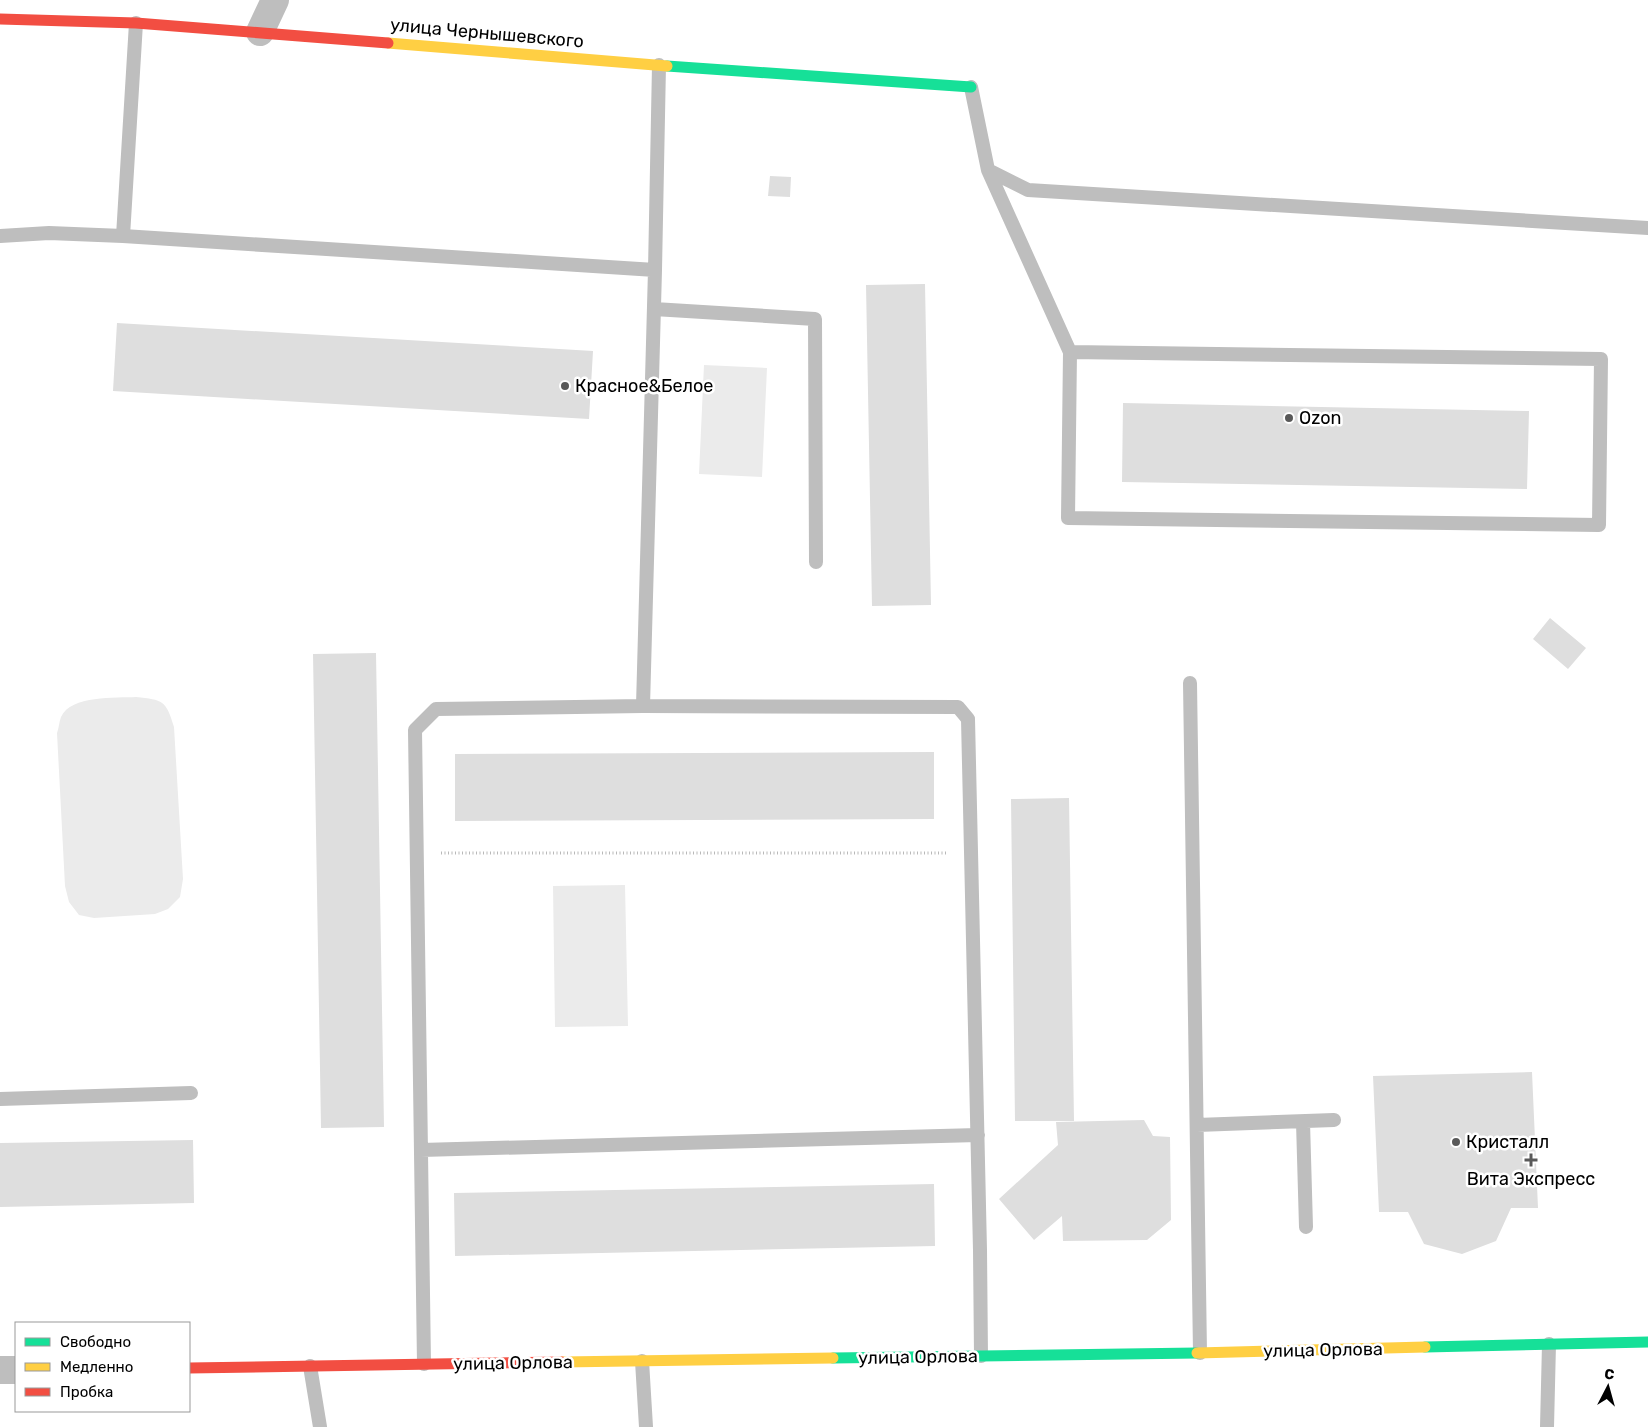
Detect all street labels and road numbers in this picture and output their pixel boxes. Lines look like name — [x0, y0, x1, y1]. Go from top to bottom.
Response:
street label: улица Чернышевского — [389, 14, 585, 52]
street label: улица Орлова — [1263, 1338, 1383, 1362]
street label: улица Орлова — [858, 1345, 978, 1369]
street label: улица Орлова — [453, 1351, 573, 1375]

